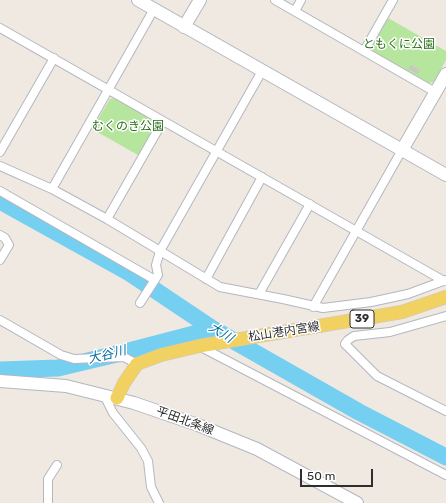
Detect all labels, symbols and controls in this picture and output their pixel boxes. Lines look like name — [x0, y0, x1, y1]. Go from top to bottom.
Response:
park label: ともくに公園 — [363, 38, 435, 52]
park label: むくのき公園 — [92, 120, 164, 134]
road number: 39 — [350, 310, 374, 328]
street label: 松山港内宮線 — [247, 319, 321, 345]
water label: 大川 — [206, 320, 236, 346]
water label: 大谷川 — [86, 343, 128, 367]
street label: 平田北条線 — [154, 404, 216, 438]
scale bar — [302, 461, 375, 487]
text: 50 m — [307, 469, 335, 483]

